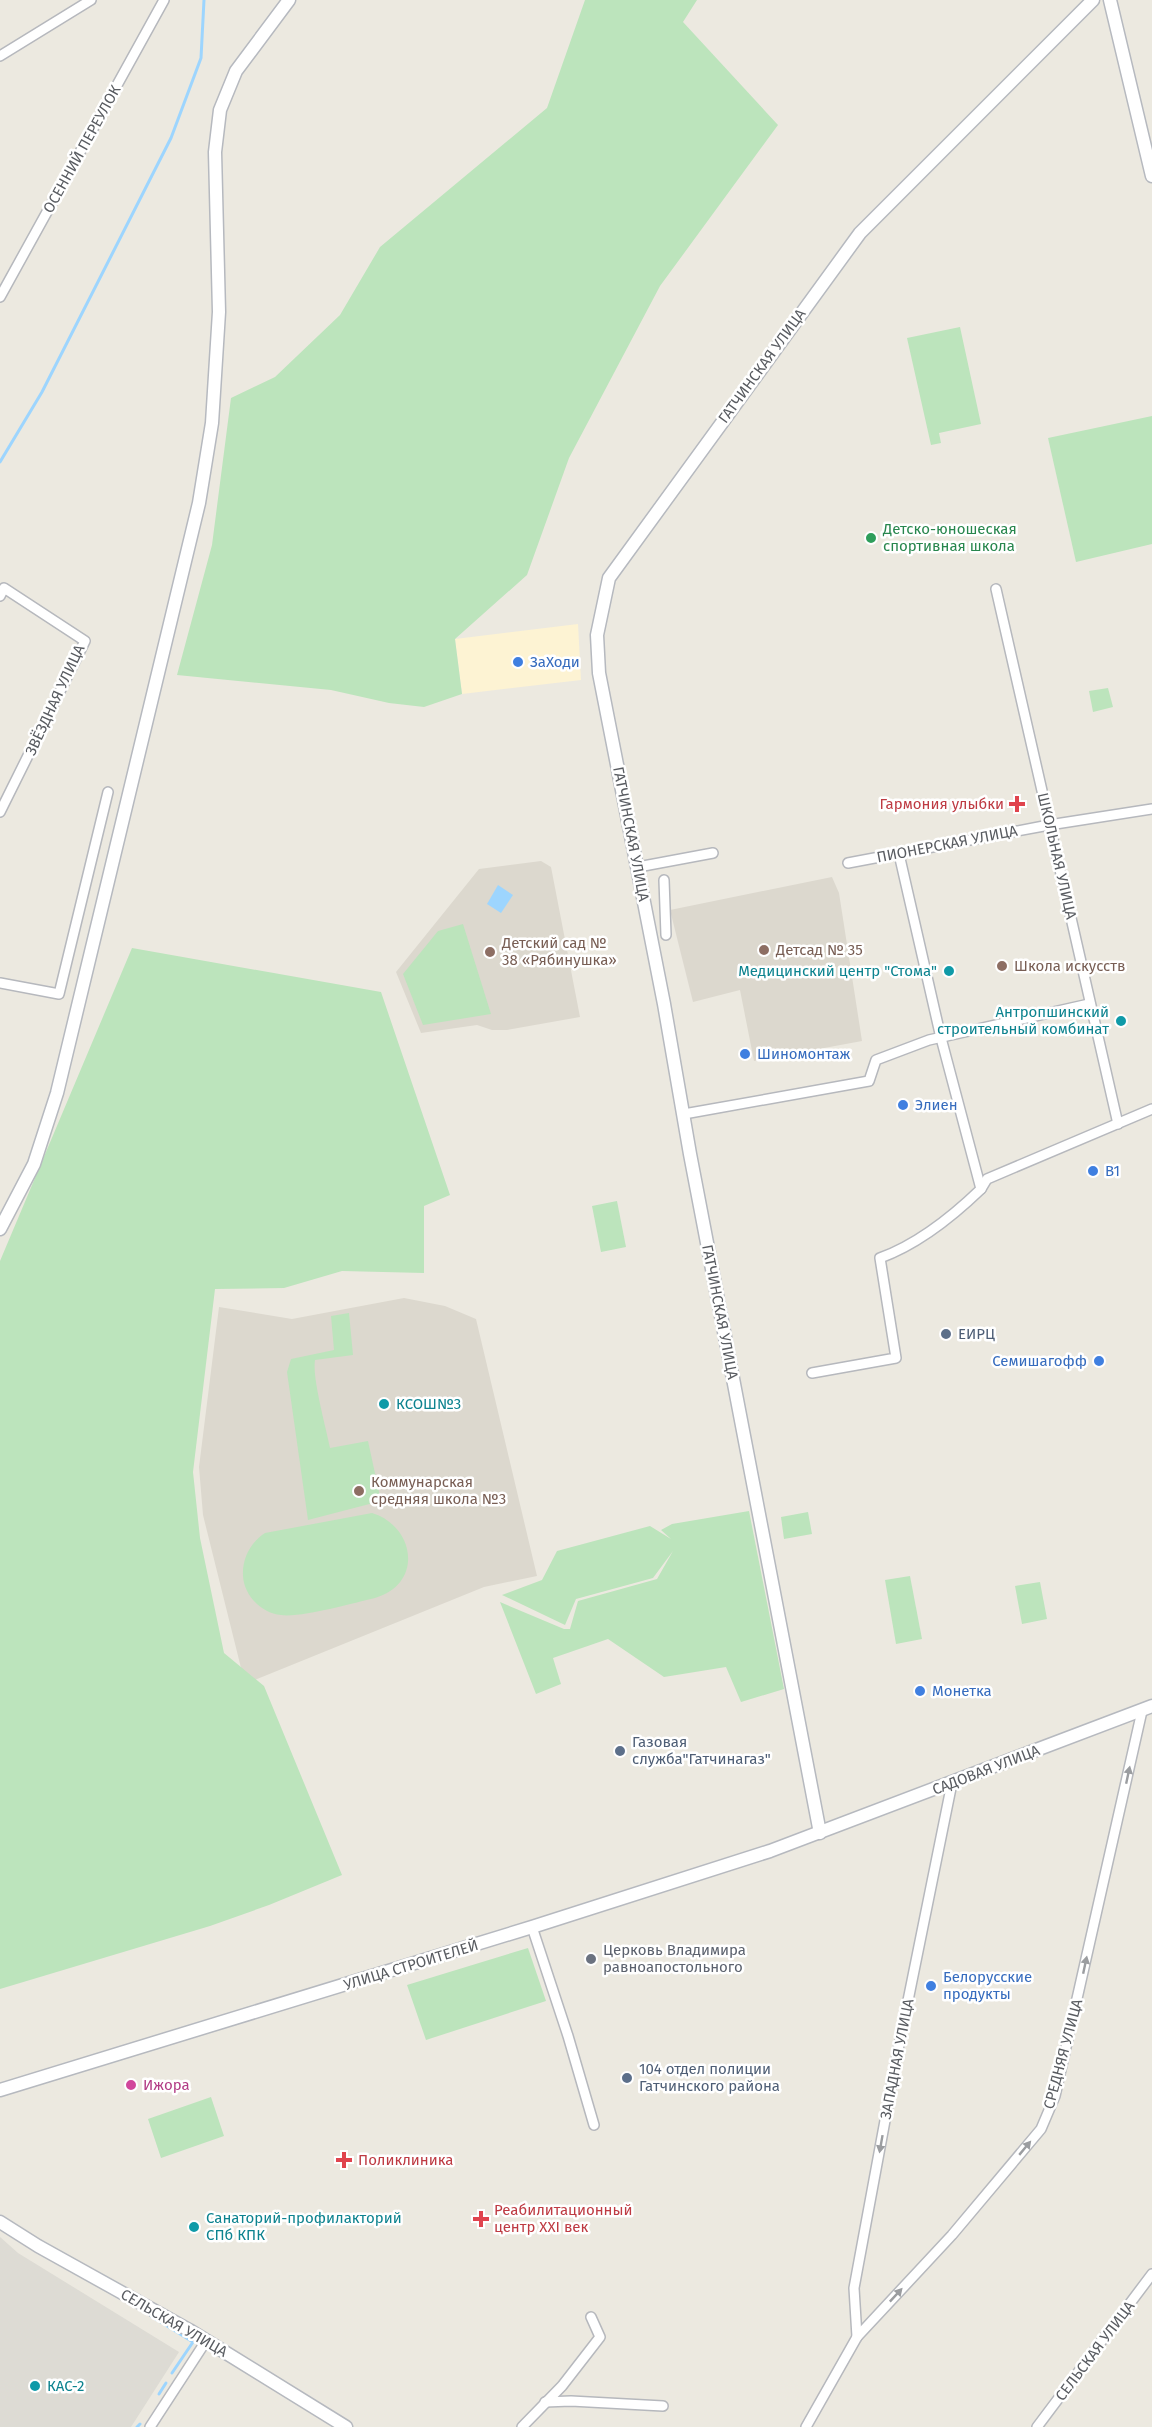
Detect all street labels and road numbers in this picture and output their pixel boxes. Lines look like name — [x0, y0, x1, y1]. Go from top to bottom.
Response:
street label: ОСЕННИЙ ПЕРЕУЛОК — [39, 82, 125, 216]
street label: ГАТЧИНСКАЯ УЛИЦА — [715, 305, 810, 427]
street label: ЗВЁЗДНАЯ УЛИЦА — [21, 641, 89, 758]
street label: ГАТЧИНСКАЯ УЛИЦА — [609, 765, 653, 903]
street label: ШКОЛЬНАЯ УЛИЦА — [1034, 791, 1080, 921]
street label: ПИОНЕРСКАЯ УЛИЦА — [875, 821, 1019, 866]
street label: ГАТЧИНСКАЯ УЛИЦА — [698, 1243, 742, 1381]
street label: САДОВАЯ УЛИЦА — [930, 1741, 1043, 1799]
street label: УЛИЦА СТРОИТЕЛЕЙ — [342, 1936, 480, 1994]
street label: ЗАПАДНАЯ УЛИЦА — [876, 1997, 918, 2121]
street label: СРЕДНЯЯ УЛИЦА — [1040, 1997, 1086, 2111]
street label: СЕЛЬСКАЯ УЛИЦА — [117, 2285, 231, 2361]
street label: СЕЛЬСКАЯ УЛИЦА — [1052, 2297, 1139, 2404]

